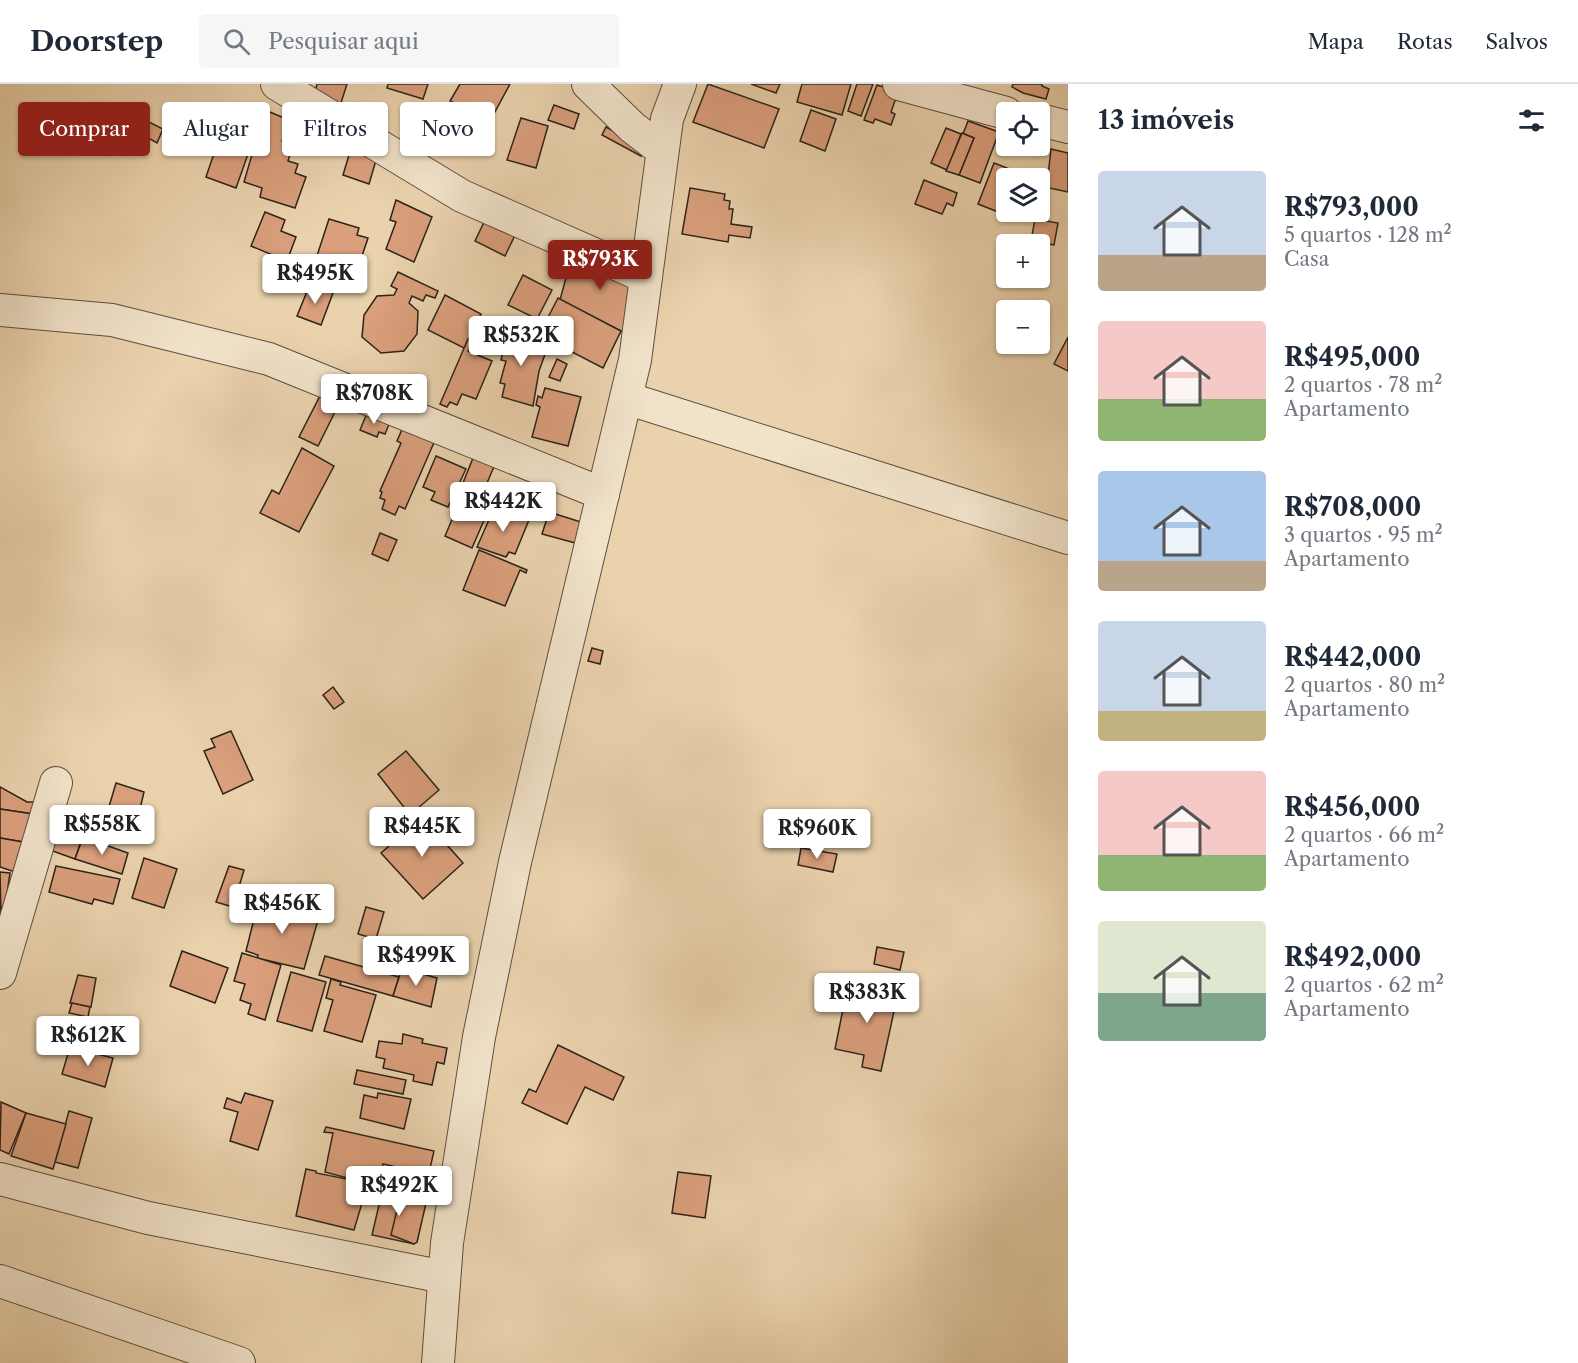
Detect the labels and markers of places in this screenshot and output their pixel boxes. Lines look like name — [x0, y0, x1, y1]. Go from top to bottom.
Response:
pin: R$793K — [551, 240, 649, 291]
pin: R$495K — [266, 254, 364, 305]
pin: R$532K — [472, 316, 570, 367]
pin: R$708K — [325, 374, 423, 425]
pin: R$442K — [454, 482, 552, 533]
pin: R$558K — [53, 805, 151, 856]
pin: R$445K — [373, 807, 471, 858]
pin: R$960K — [768, 809, 866, 860]
pin: R$456K — [233, 884, 331, 935]
pin: R$499K — [367, 936, 465, 987]
pin: R$383K — [818, 973, 916, 1024]
pin: R$612K — [39, 1016, 137, 1067]
pin: R$492K — [350, 1166, 448, 1217]

